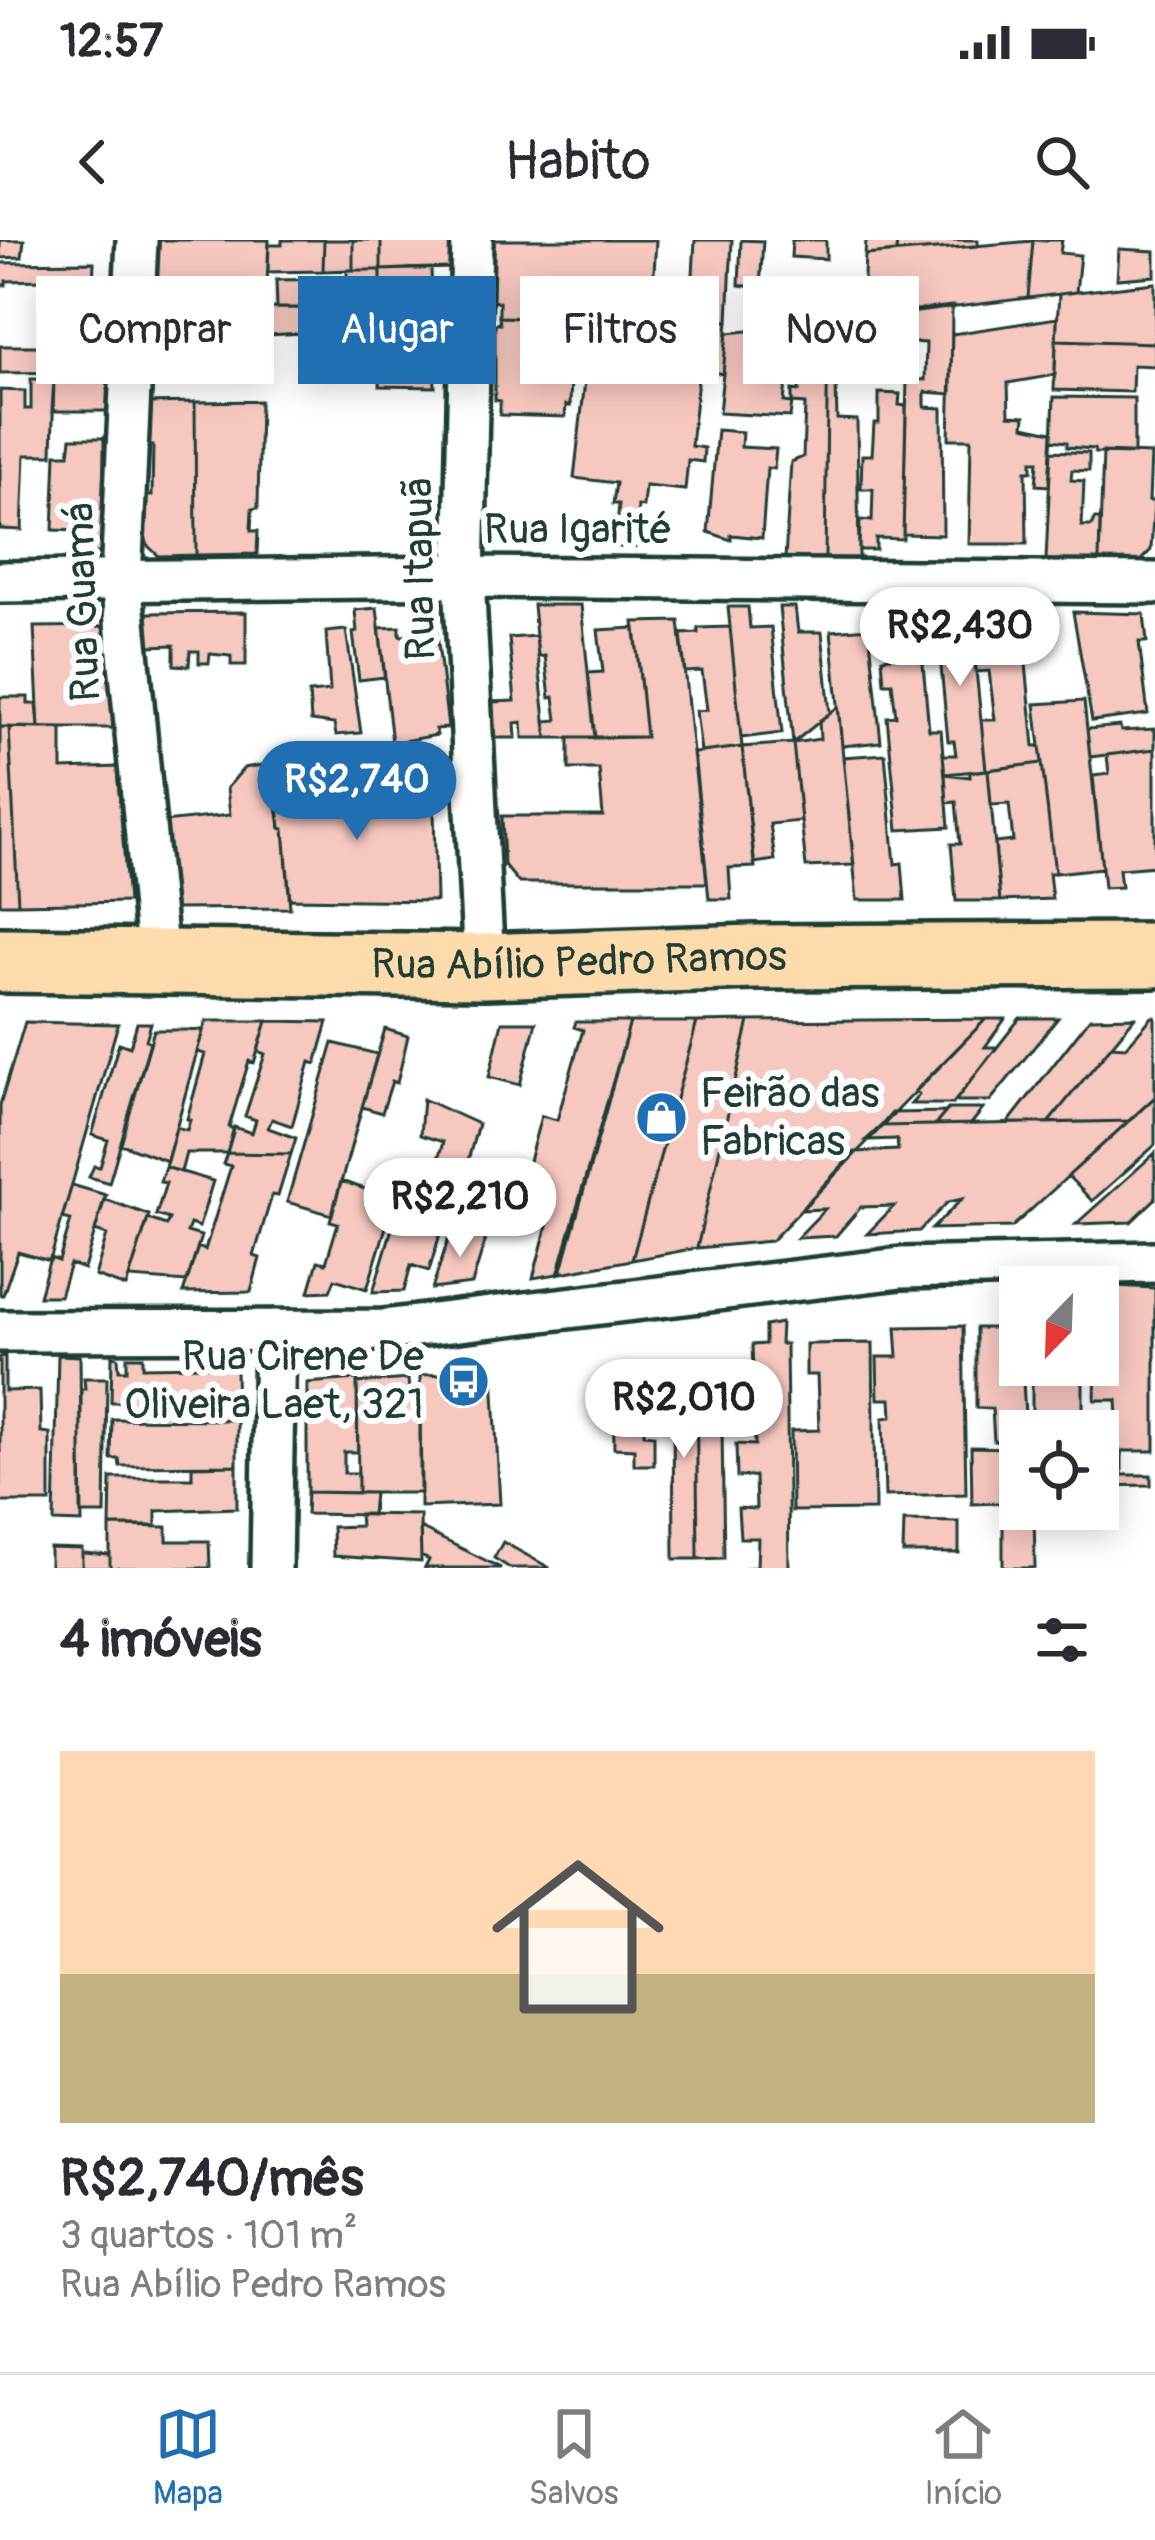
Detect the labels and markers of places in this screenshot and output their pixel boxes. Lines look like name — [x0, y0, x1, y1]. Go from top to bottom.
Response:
pin: R$2,430 — [849, 587, 1071, 689]
pin: R$2,740 — [246, 741, 468, 843]
place label: Feirão das Fabricas — [700, 1068, 880, 1168]
shop icon: Feirão das Fabricas — [633, 1090, 689, 1146]
pin: R$2,210 — [349, 1158, 571, 1260]
place label: Rua Cirene De Oliveira Laet, 321 — [124, 1331, 424, 1431]
bus stop icon: Rua Cirene De Oliveira Laet, 321 — [435, 1353, 491, 1409]
pin: R$2,010 — [573, 1359, 795, 1461]

